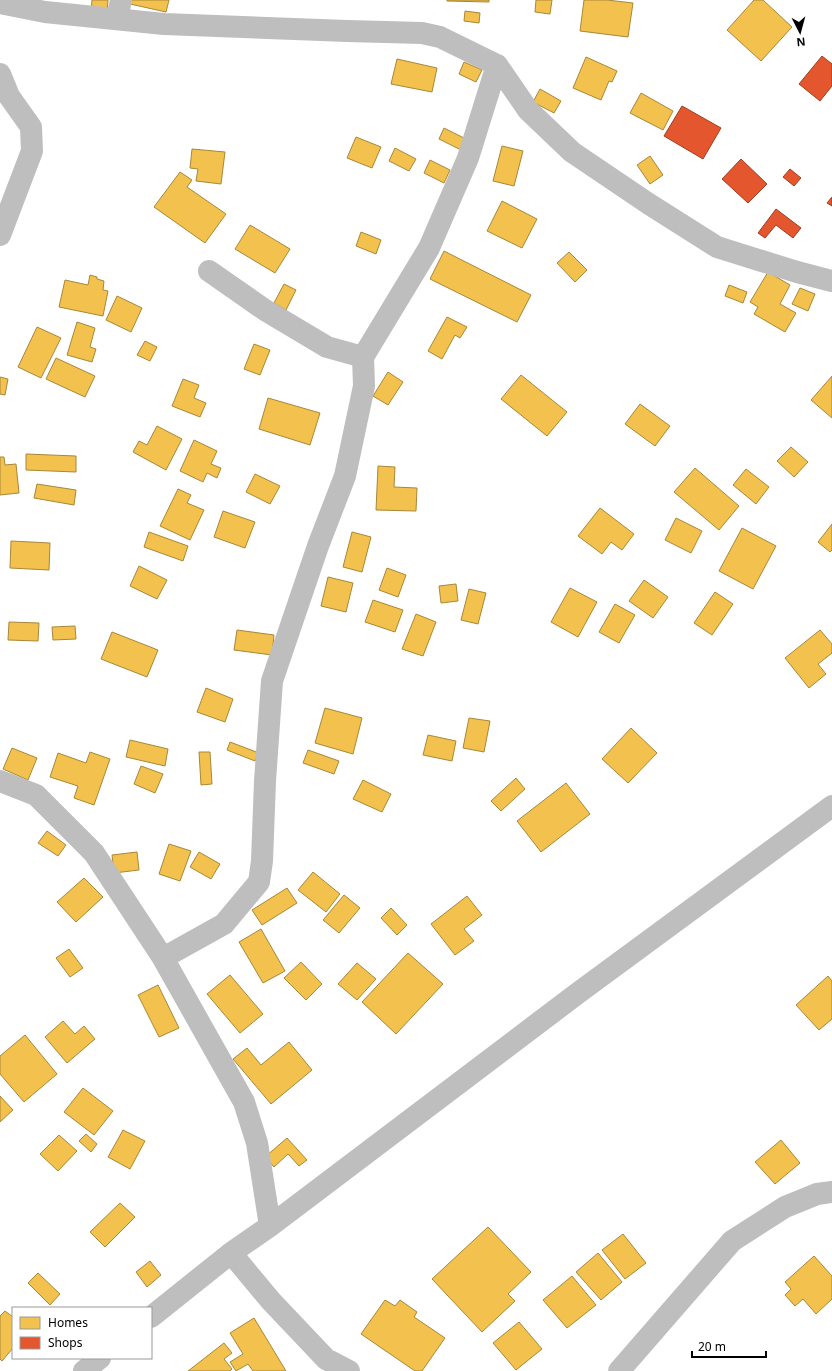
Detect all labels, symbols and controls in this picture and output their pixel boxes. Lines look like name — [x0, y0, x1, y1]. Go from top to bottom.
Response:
north arrow — [780, 12, 820, 52]
text: N — [796, 35, 806, 50]
legend — [12, 1307, 152, 1359]
text: Homes — [48, 1314, 88, 1331]
scale bar — [692, 1333, 766, 1359]
text: Shops — [48, 1334, 83, 1351]
text: 20 m — [698, 1338, 726, 1355]

